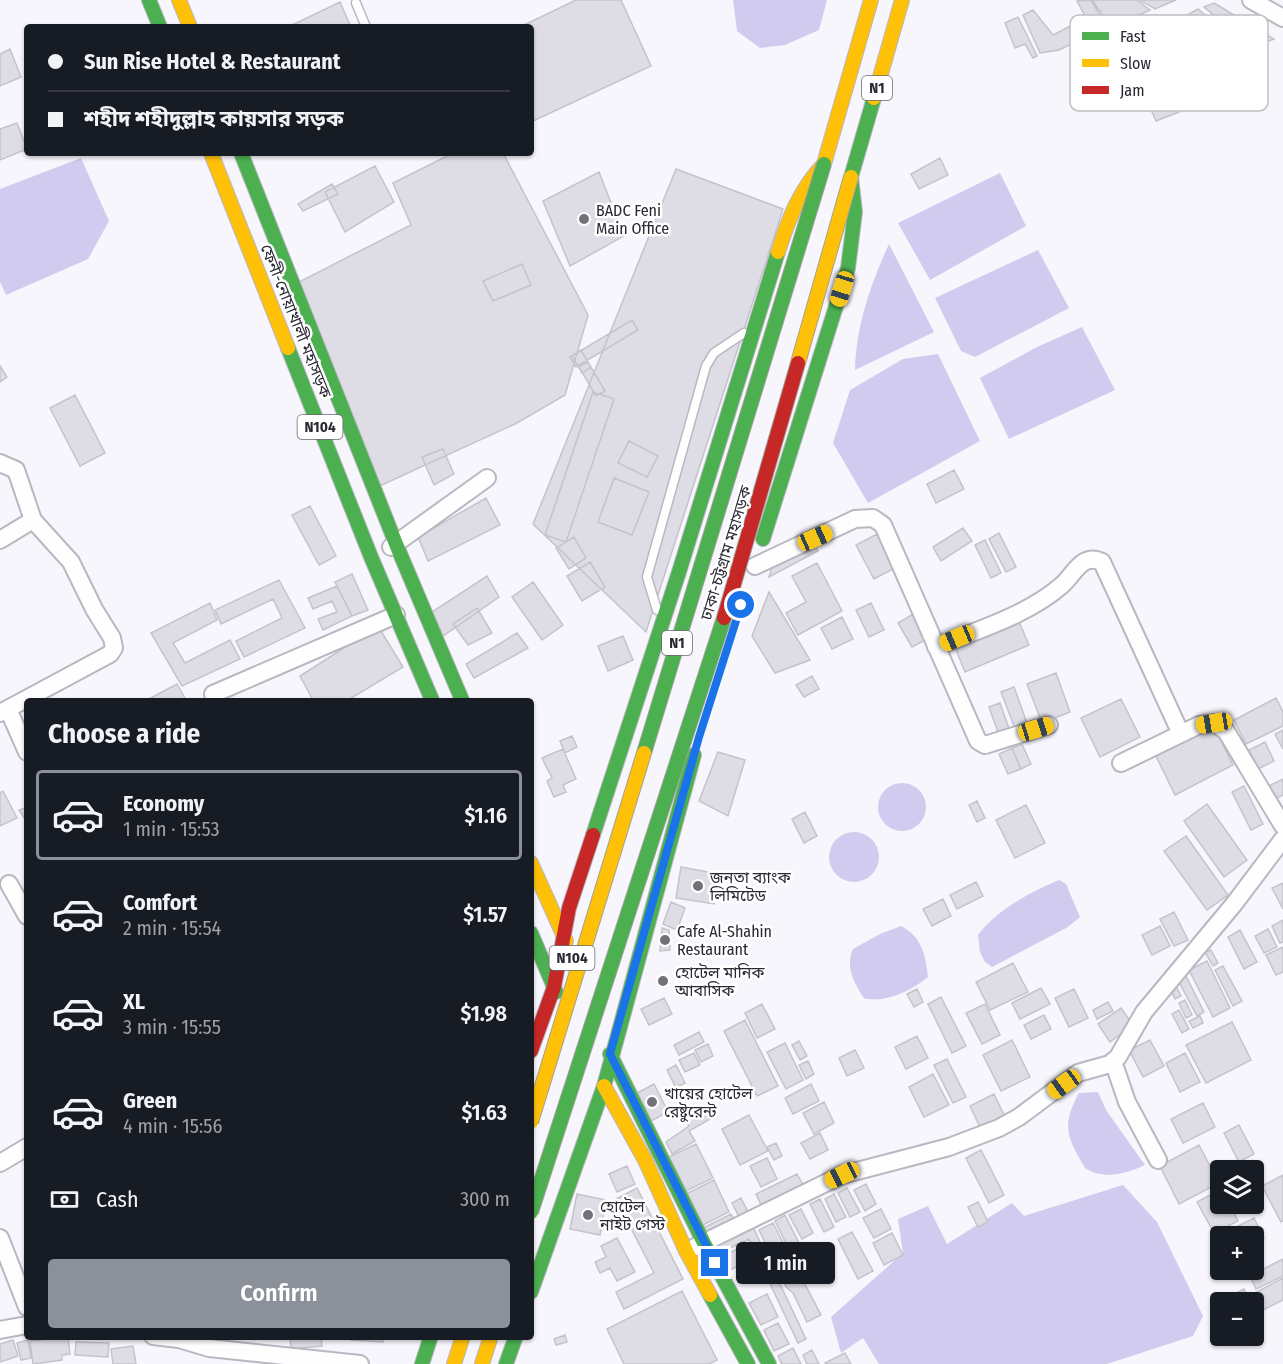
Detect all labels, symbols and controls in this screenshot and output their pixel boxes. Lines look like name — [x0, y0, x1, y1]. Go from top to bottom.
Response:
legend — [1070, 15, 1268, 111]
text: Fast — [1120, 27, 1147, 46]
text: Sun Rise Hotel & Restaurant — [84, 48, 341, 75]
text: Slow — [1120, 54, 1151, 73]
road number: N1 — [862, 76, 892, 100]
text: Jam — [1120, 81, 1145, 100]
text: শহীদ শহীদুল্লাহ কায়সার সড়ক — [84, 105, 344, 132]
place label: BADC Feni Main Office — [596, 201, 669, 238]
marker: BADC Feni Main Office — [577, 212, 591, 226]
street label: ফেনী-নোয়াখালী মহাসড়ক — [256, 241, 336, 402]
car — [828, 269, 856, 309]
road number: N104 — [298, 415, 342, 439]
street label: ঢাকা-চট্টগ্রাম মহাসড়ক — [696, 482, 756, 623]
car — [795, 522, 835, 554]
route start — [727, 591, 754, 618]
car — [937, 623, 977, 653]
road number: N1 — [662, 631, 692, 655]
car — [1195, 711, 1233, 735]
car — [1016, 715, 1056, 743]
text: Choose a ride — [48, 718, 200, 750]
icon: car — [51, 788, 105, 842]
text: Economy — [123, 790, 204, 817]
text: $1.16 — [464, 802, 507, 829]
text: 1 min · 15:53 — [123, 817, 219, 841]
place label: জনতা ব্যাংক লিমিটেড — [709, 868, 792, 905]
marker: জনতা ব্যাংক লিমিটেড — [691, 879, 705, 893]
icon: car — [51, 887, 105, 941]
text: Comfort — [123, 889, 197, 916]
text: $1.57 — [463, 901, 507, 928]
text: 2 min · 15:54 — [123, 916, 221, 940]
place label: Cafe Al-Shahin Restaurant — [677, 922, 772, 959]
marker: Cafe Al-Shahin Restaurant — [658, 933, 672, 947]
road number: N104 — [550, 946, 594, 970]
place label: হোটেল মানিক আবাসিক — [674, 963, 765, 1000]
marker: হোটেল মানিক আবাসিক — [656, 974, 670, 988]
icon: car — [51, 986, 105, 1040]
text: XL — [123, 988, 145, 1015]
text: $1.98 — [461, 1000, 507, 1027]
text: 3 min · 15:55 — [123, 1015, 221, 1039]
car — [1044, 1066, 1084, 1102]
place label: খায়ের হোটেল রেষ্টুরেন্ট — [664, 1084, 753, 1122]
icon: car — [51, 1085, 105, 1139]
text: Green — [123, 1087, 177, 1114]
marker: খায়ের হোটেল রেষ্টুরেন্ট — [645, 1095, 659, 1109]
text: $1.63 — [461, 1099, 507, 1126]
text: 4 min · 15:56 — [123, 1114, 222, 1138]
car — [822, 1159, 862, 1191]
map controls — [1210, 1160, 1264, 1346]
button: layers — [1210, 1160, 1264, 1214]
icon: cash — [48, 1183, 81, 1216]
text: Cash — [96, 1186, 139, 1213]
text: 300 m — [460, 1187, 510, 1211]
place label: হোটেল নাইট গেস্ট — [599, 1197, 665, 1234]
marker: হোটেল নাইট গেস্ট — [581, 1208, 595, 1222]
button: + — [1210, 1226, 1264, 1280]
callout: 1 min — [736, 1242, 835, 1284]
route end — [701, 1249, 728, 1276]
text: 1 min — [764, 1251, 807, 1275]
button: Confirm — [48, 1259, 510, 1328]
button: − — [1210, 1292, 1264, 1346]

